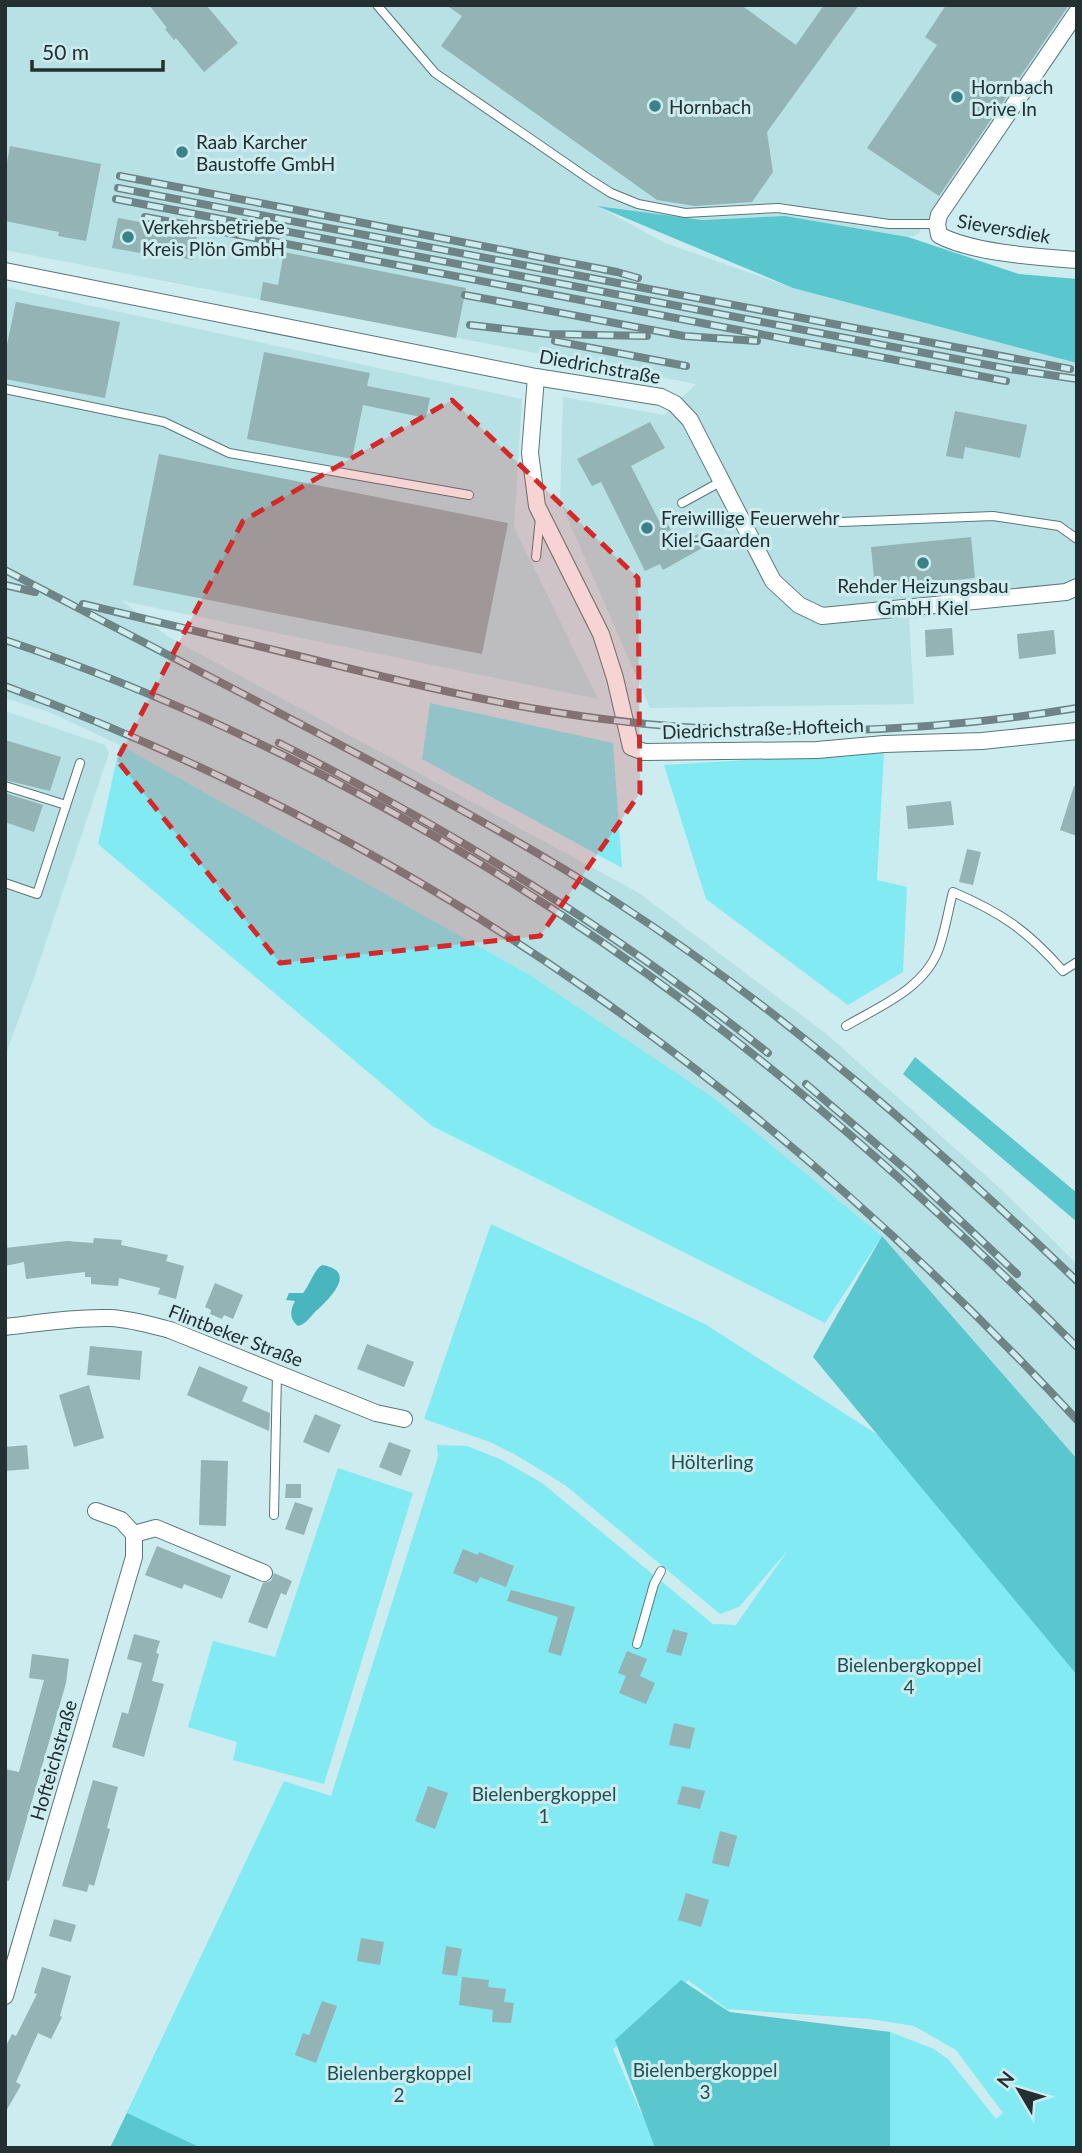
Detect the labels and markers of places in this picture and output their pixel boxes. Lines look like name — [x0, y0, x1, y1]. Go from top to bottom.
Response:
place label: Hornbach Drive In — [971, 75, 1053, 120]
marker: Hornbach Drive In — [949, 89, 965, 105]
place label: Hornbach — [669, 95, 751, 118]
marker: Hornbach — [647, 98, 663, 114]
place label: Raab Karcher Baustoffe GmbH — [196, 130, 335, 175]
marker: Raab Karcher Baustoffe GmbH — [174, 144, 190, 160]
place label: Verkehrsbetriebe Kreis Plön GmbH — [142, 215, 285, 260]
marker: Verkehrsbetriebe Kreis Plön GmbH — [120, 229, 136, 245]
place label: Freiwillige Feuerwehr Kiel-Gaarden — [661, 506, 840, 551]
marker: Freiwillige Feuerwehr Kiel-Gaarden — [639, 520, 655, 536]
marker: Rehder Heizungsbau GmbH Kiel — [915, 555, 931, 571]
place label: Rehder Heizungsbau GmbH Kiel — [837, 574, 1009, 619]

